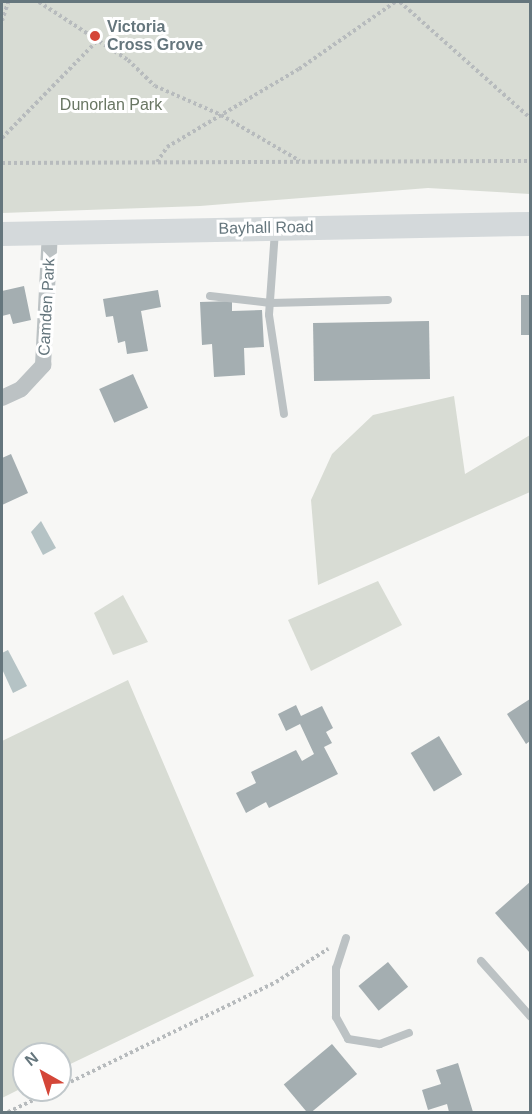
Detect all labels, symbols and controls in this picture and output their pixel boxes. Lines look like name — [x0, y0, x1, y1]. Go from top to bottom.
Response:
place label: Victoria Cross Grove — [107, 17, 203, 55]
marker: Victoria Cross Grove — [88, 29, 102, 43]
park label: Dunorlan Park — [60, 95, 162, 115]
street label: Bayhall Road — [218, 218, 314, 238]
street label: Camden Park — [35, 258, 59, 356]
north arrow — [12, 1042, 72, 1102]
text: N — [22, 1049, 41, 1069]

